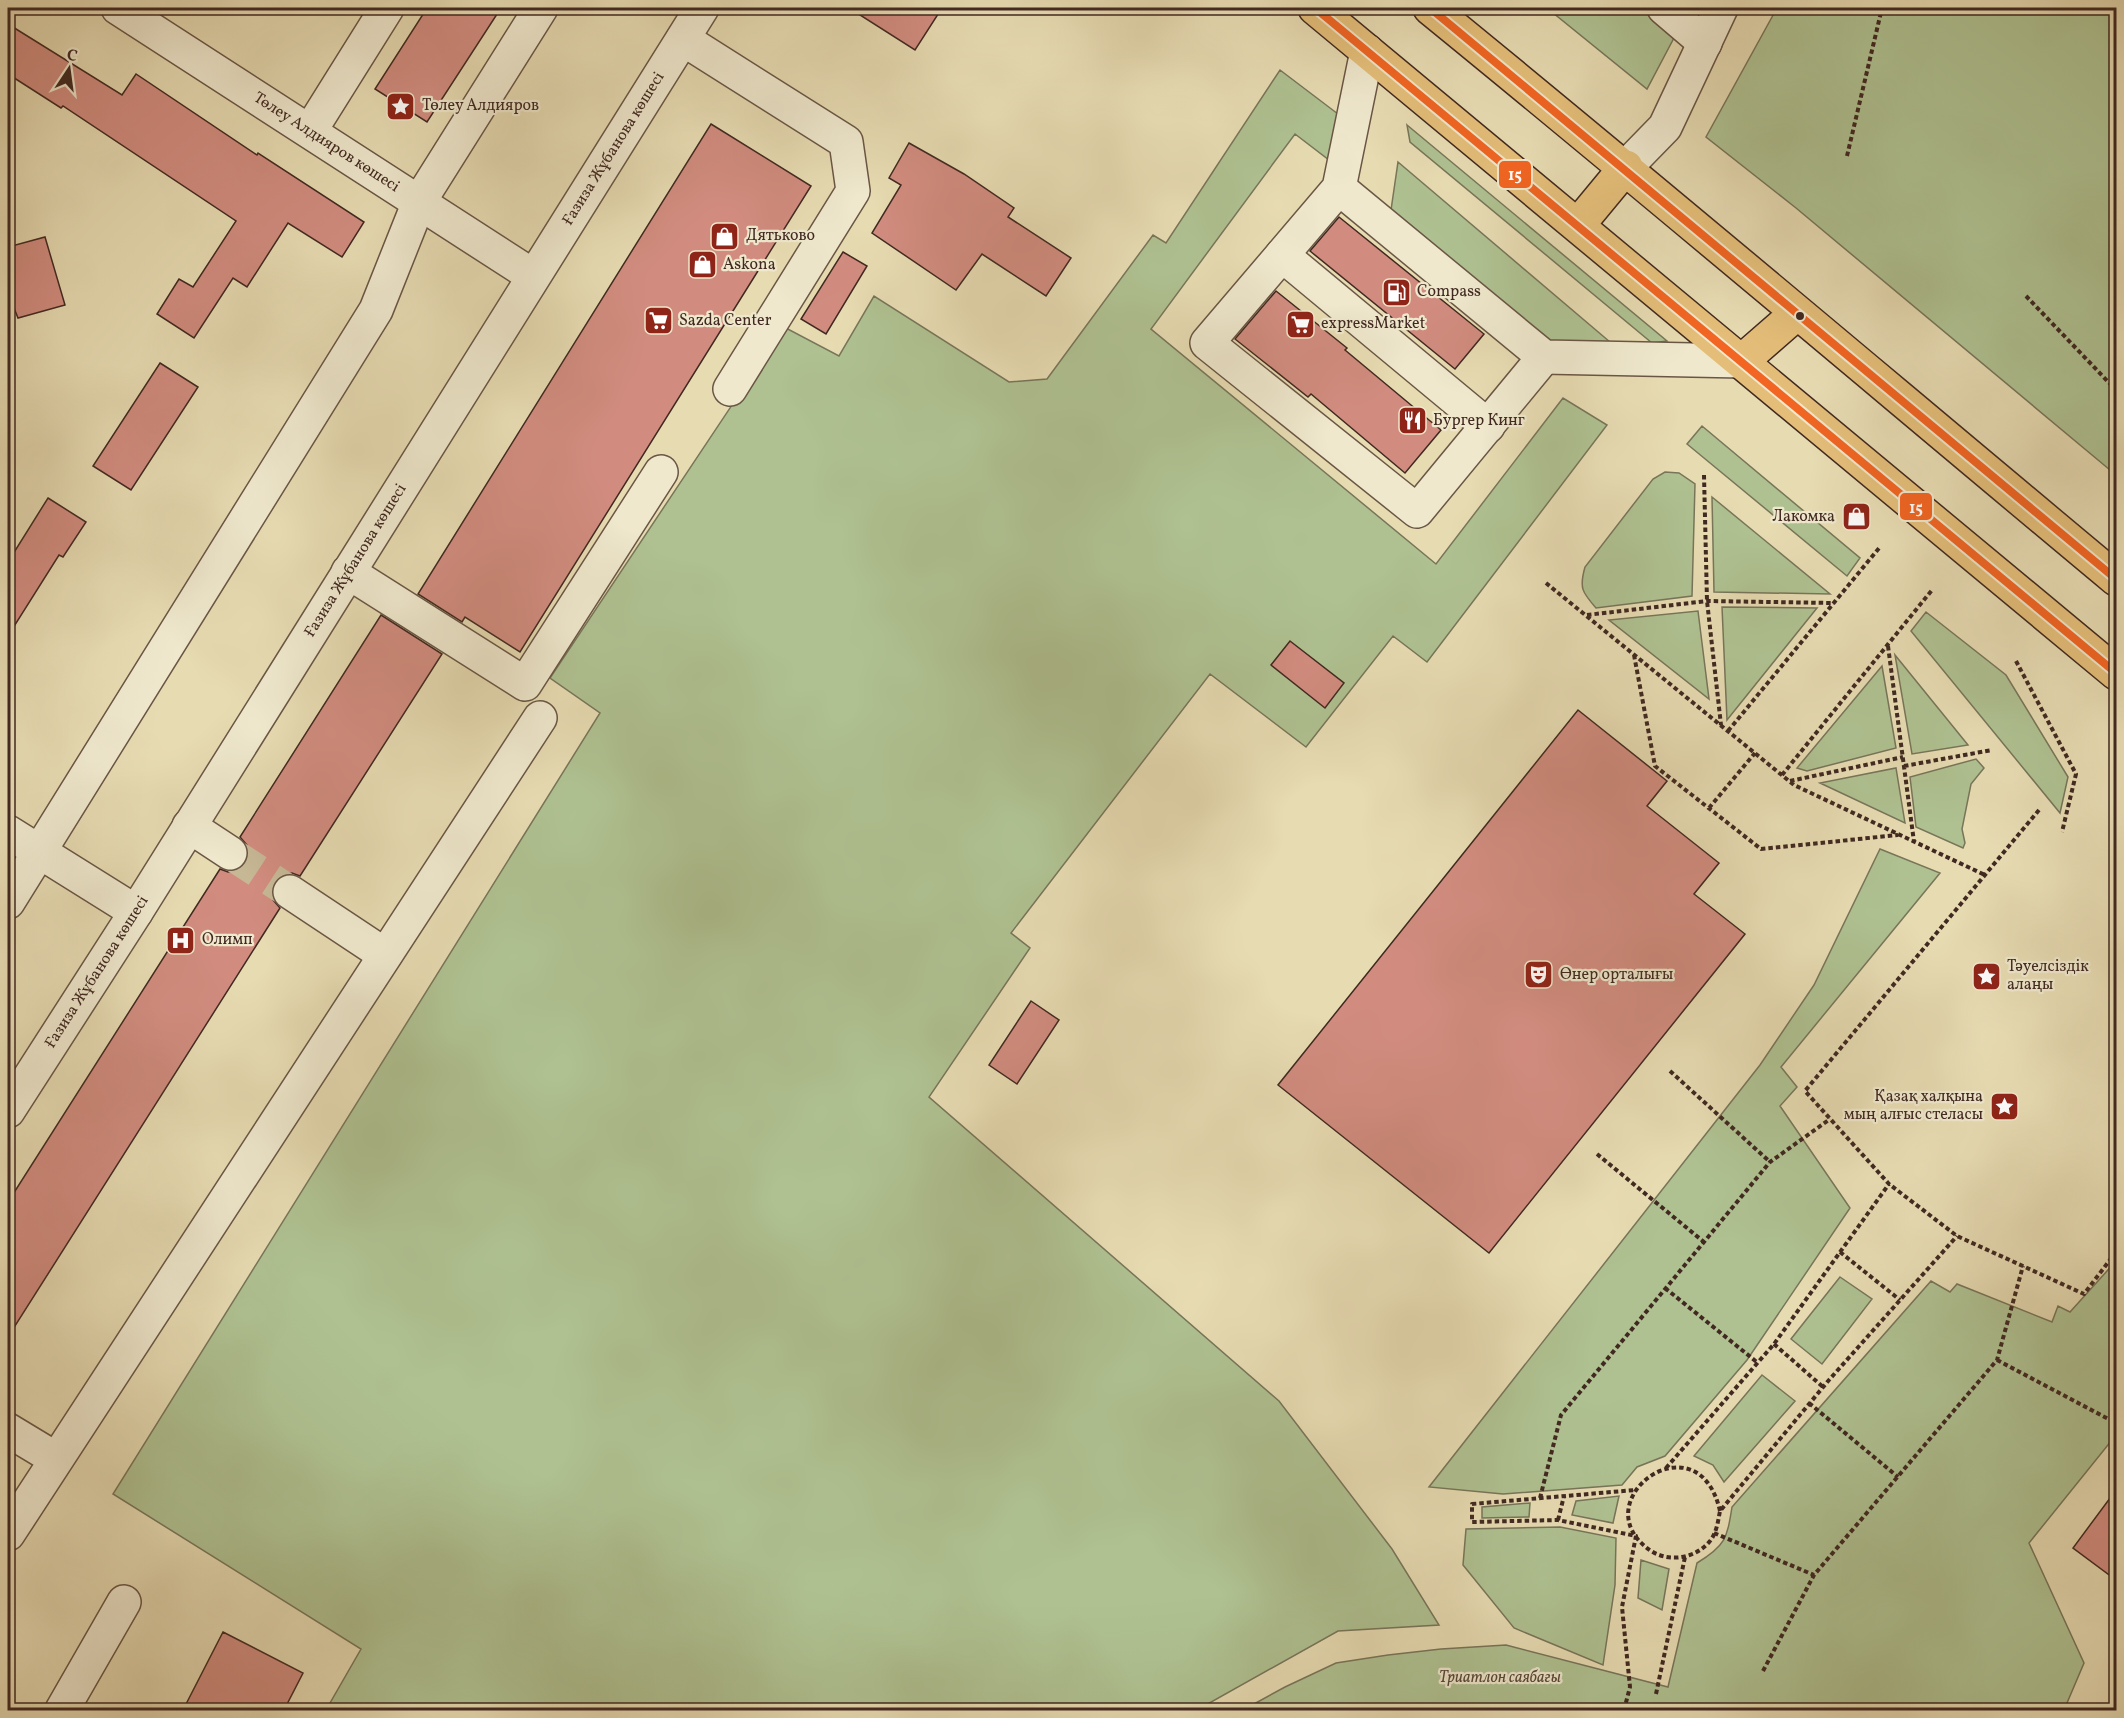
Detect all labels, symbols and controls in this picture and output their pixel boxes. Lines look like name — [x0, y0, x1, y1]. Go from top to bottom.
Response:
north arrow — [39, 39, 99, 99]
text: С — [64, 44, 79, 68]
street label: Ғазиза Жұбанова көшесі — [557, 68, 670, 230]
street label: Төлеу Алдияров көшесі — [249, 87, 404, 198]
place icon: Төлеу Алдияров — [385, 90, 417, 122]
place label: Төлеу Алдияров — [422, 95, 539, 117]
line badge: 15 — [1498, 160, 1532, 189]
text: 15 — [1508, 165, 1522, 187]
shop icon: Дятьково — [709, 220, 741, 252]
place label: Дятьково — [746, 225, 815, 247]
shop icon: Askona — [686, 249, 718, 281]
place label: Askona — [723, 254, 776, 276]
fuel station icon: Compass — [1380, 276, 1412, 308]
place label: Compass — [1417, 281, 1481, 303]
supermarket icon: Sazda Center — [642, 305, 674, 337]
supermarket icon: expressMarket — [1284, 308, 1316, 340]
place label: Sazda Center — [679, 310, 772, 332]
unlabelled marker — [1794, 310, 1806, 322]
place label: expressMarket — [1321, 313, 1426, 335]
restaurant icon: Бургер Кинг — [1396, 405, 1428, 437]
place label: Бургер Кинг — [1433, 410, 1525, 432]
street label: Ғазиза Жұбанова көшесі — [300, 480, 412, 642]
line badge: 15 — [1899, 492, 1933, 521]
text: 15 — [1909, 498, 1923, 520]
shop icon: Лакомка — [1840, 501, 1872, 533]
place label: Лакомка — [1772, 506, 1835, 528]
street label: Ғазиза Жұбанова көшесі — [40, 892, 154, 1053]
hospital icon: Олимп — [165, 924, 197, 956]
place label: Олимп — [202, 929, 252, 951]
place label: Тәуелсіздік алаңы — [2007, 956, 2089, 996]
theatre icon: Өнер орталығы — [1523, 959, 1555, 991]
place icon: Тәуелсіздік алаңы — [1970, 960, 2002, 992]
place label: Өнер орталығы — [1560, 964, 1673, 986]
place label: Қазақ халқына мың алғыс стеласы — [1844, 1086, 1983, 1126]
place icon: Қазақ халқына мың алғыс стеласы — [1988, 1090, 2020, 1122]
park label: Триатлон саябағы — [1439, 1667, 1561, 1689]

